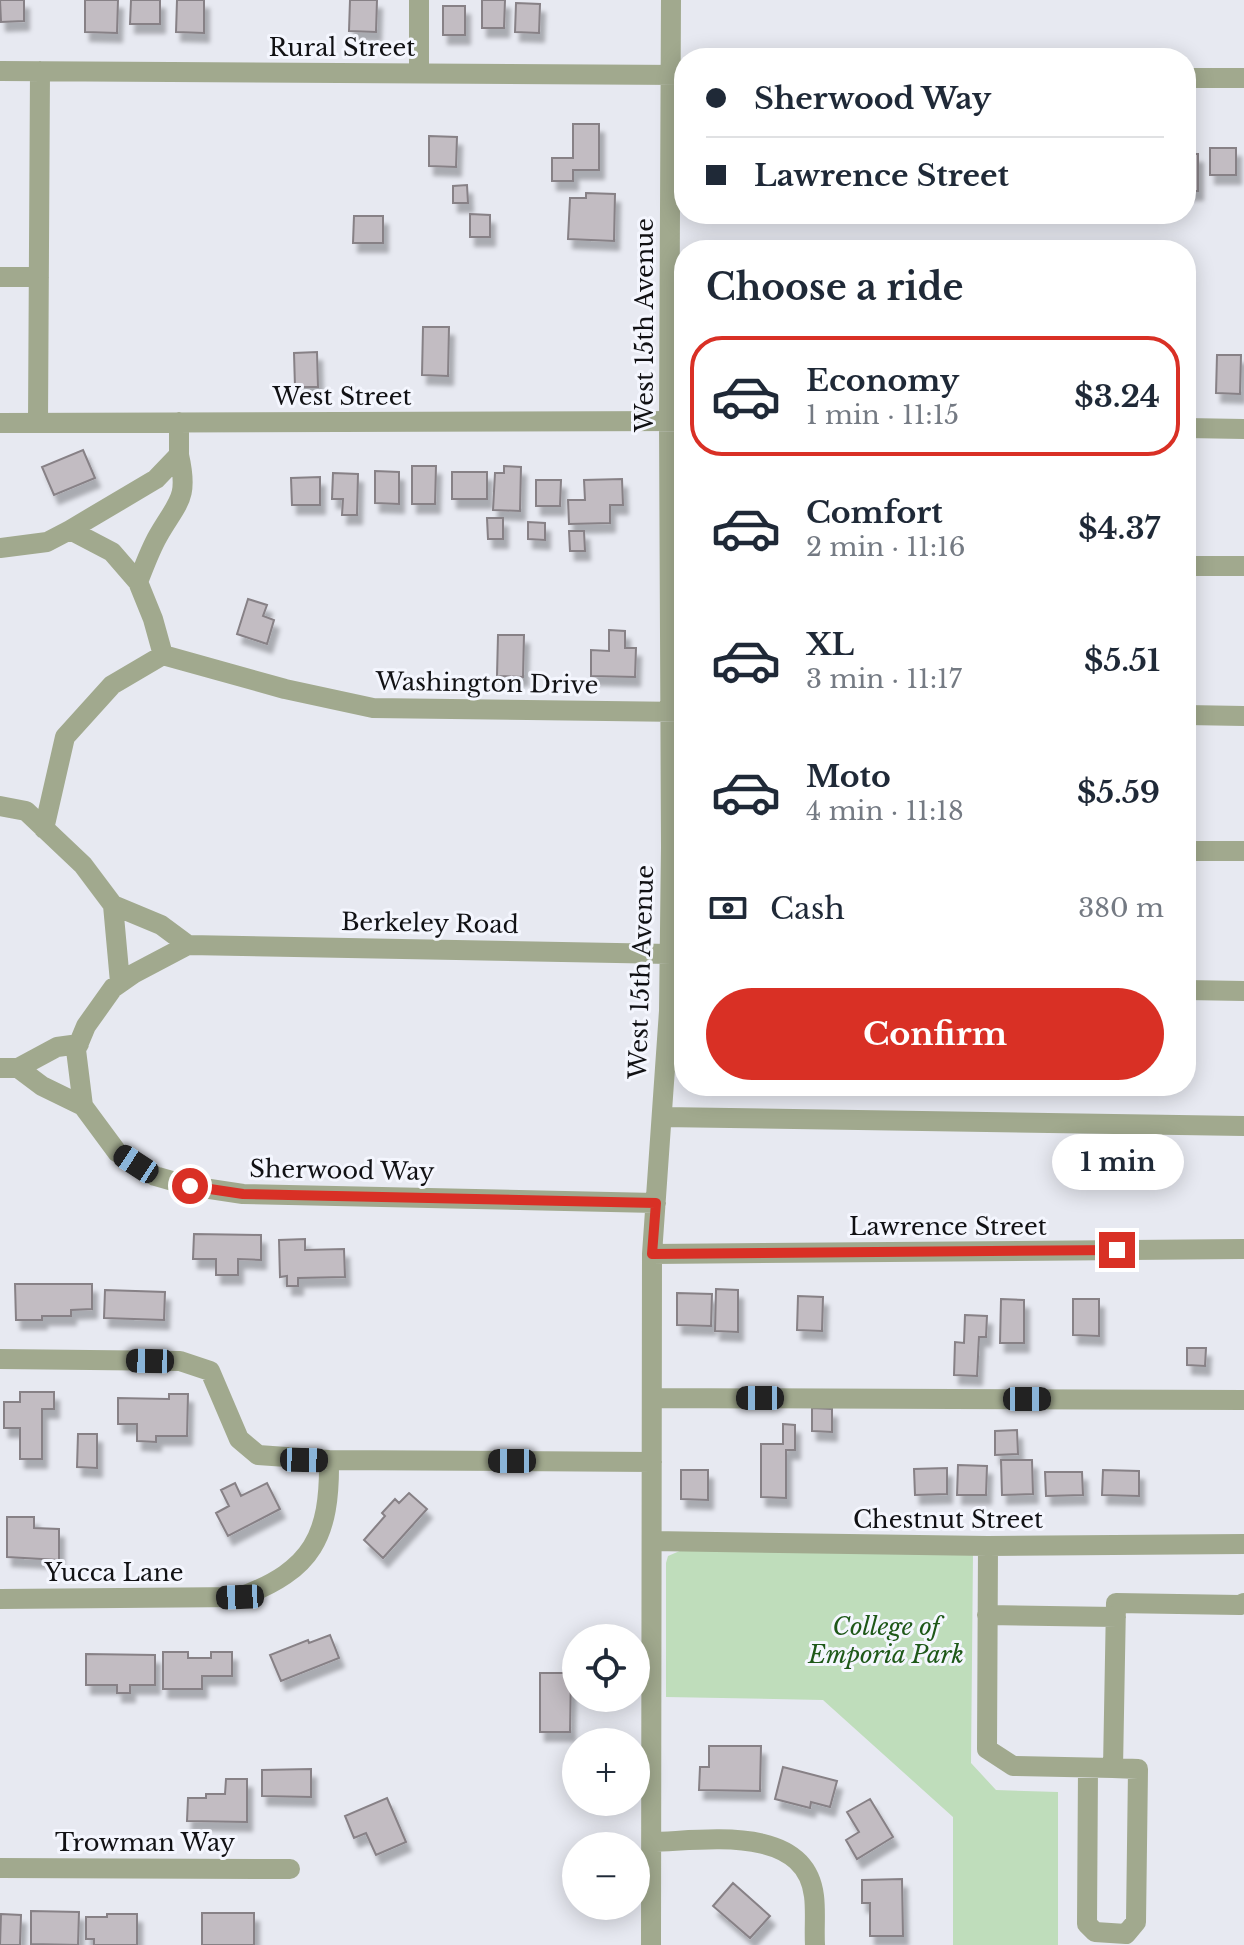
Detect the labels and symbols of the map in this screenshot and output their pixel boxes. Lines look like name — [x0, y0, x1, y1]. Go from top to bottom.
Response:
street label: Rural Street — [269, 33, 415, 62]
street label: West 15th Avenue — [630, 218, 659, 433]
street label: West Street — [271, 382, 412, 411]
street label: Washington Drive — [374, 667, 599, 699]
street label: West 15th Avenue — [623, 864, 659, 1081]
street label: Berkeley Road — [341, 907, 519, 939]
callout: 1 min — [1051, 1134, 1183, 1190]
car — [109, 1141, 163, 1187]
street label: Sherwood Way — [249, 1154, 435, 1186]
route start — [172, 1168, 208, 1204]
street label: Lawrence Street — [849, 1212, 1047, 1241]
route end — [1099, 1232, 1135, 1268]
car — [126, 1349, 174, 1373]
car — [736, 1386, 784, 1410]
car — [1003, 1387, 1051, 1411]
car — [280, 1448, 328, 1472]
car — [488, 1449, 536, 1473]
street label: Chestnut Street — [853, 1505, 1043, 1534]
street label: Yucca Lane — [43, 1558, 184, 1587]
car — [216, 1584, 264, 1610]
park label: College of Emporia Park — [807, 1612, 964, 1669]
street label: Trowman Way — [55, 1828, 236, 1857]

